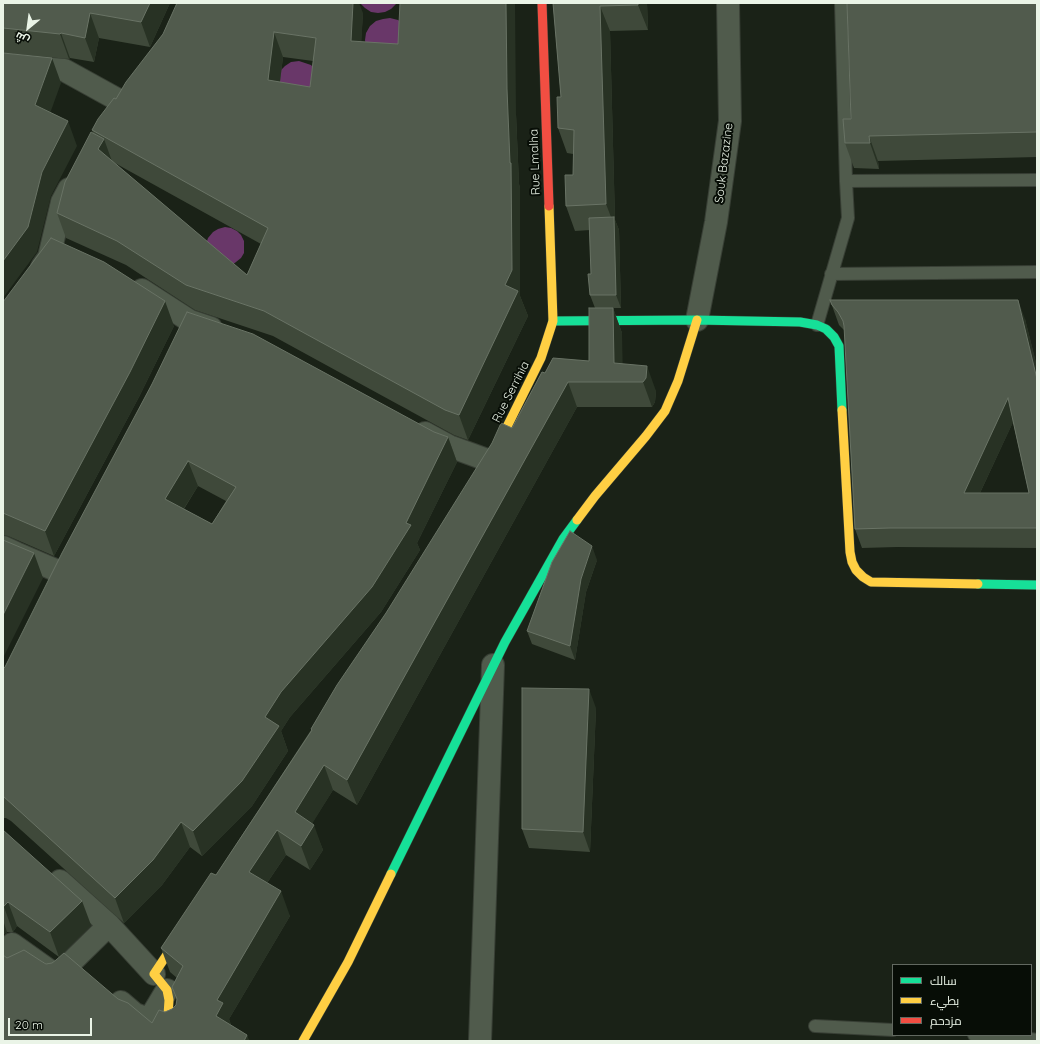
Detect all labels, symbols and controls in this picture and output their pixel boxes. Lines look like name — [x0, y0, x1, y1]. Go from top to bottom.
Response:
north arrow — [8, 8, 48, 48]
text: ش — [13, 29, 32, 48]
street label: Souk Bazazine — [712, 122, 736, 204]
street label: Rue Lmalha — [527, 129, 543, 195]
street label: Rue Serrihia — [489, 359, 533, 425]
legend — [892, 964, 1032, 1036]
text: سالك — [930, 973, 957, 988]
text: بطيء — [930, 993, 959, 1008]
scale bar — [10, 1010, 94, 1036]
text: مزدحم — [930, 1013, 962, 1028]
text: 20 m — [15, 1017, 43, 1032]

